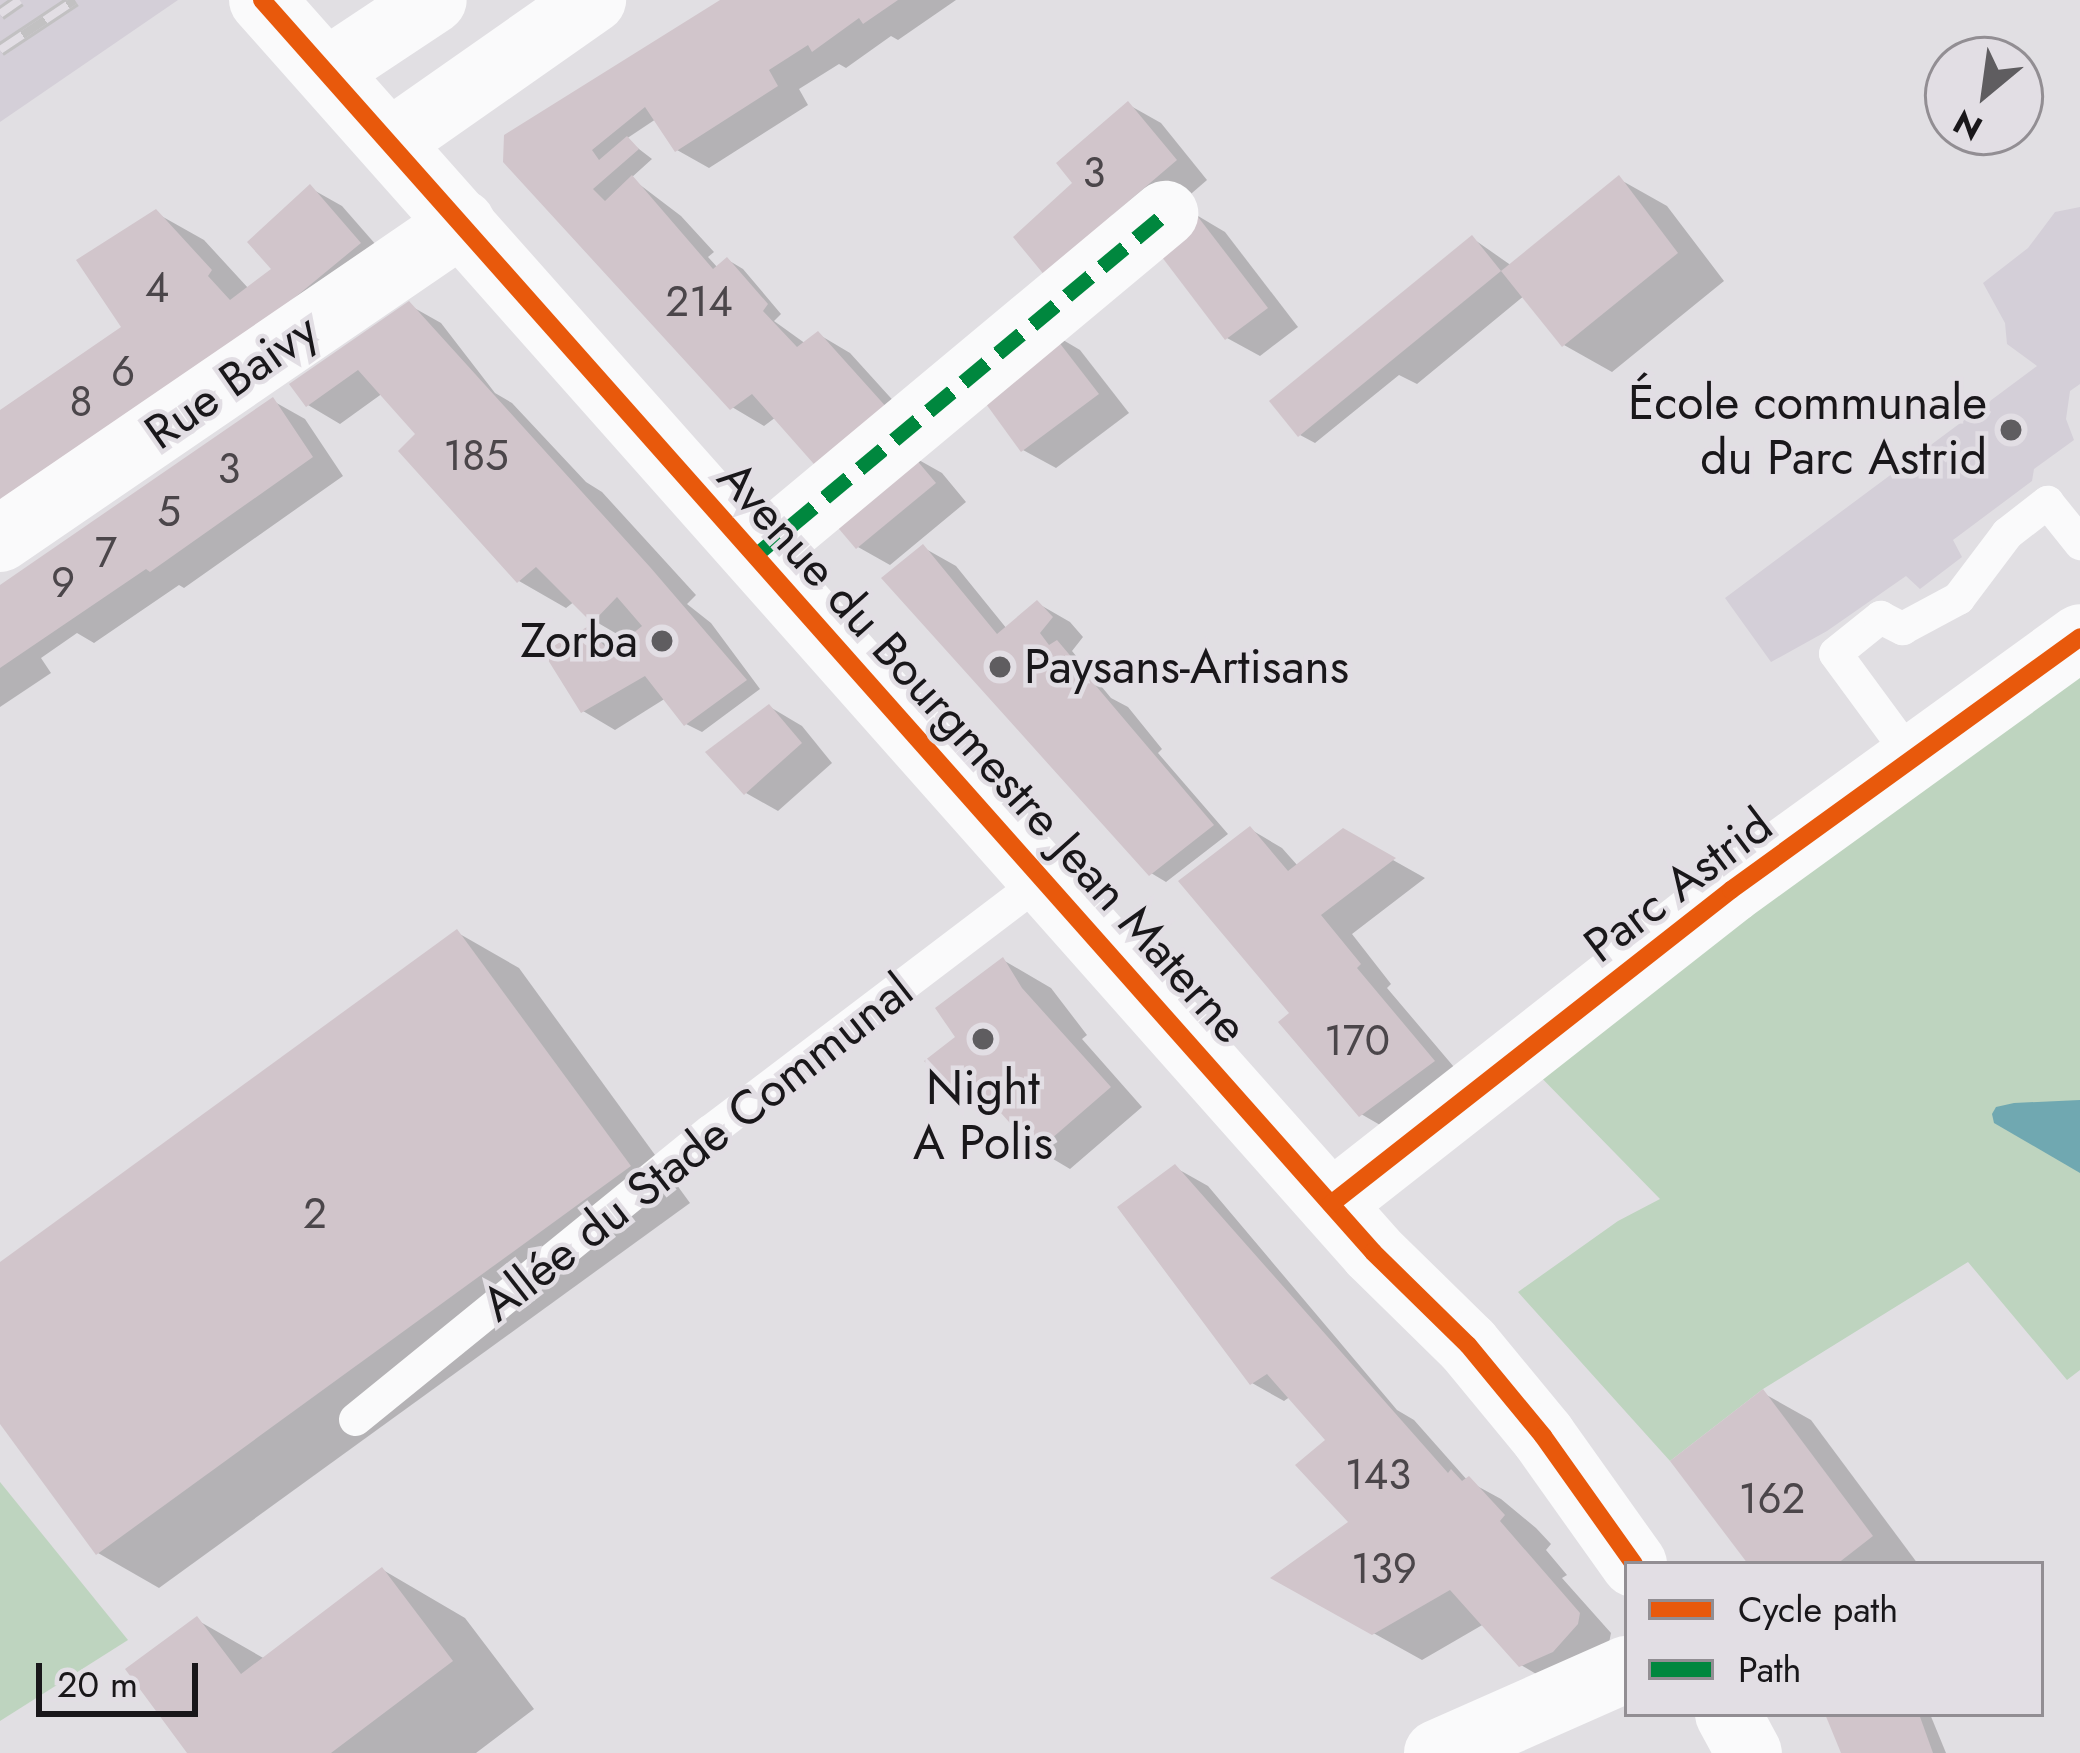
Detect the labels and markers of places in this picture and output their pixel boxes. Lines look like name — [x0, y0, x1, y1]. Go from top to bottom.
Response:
place label: École communale du Parc Astrid — [1628, 373, 1987, 486]
marker: École communale du Parc Astrid — [1998, 417, 2024, 443]
place label: Zorba — [520, 612, 638, 670]
marker: Zorba — [649, 628, 675, 654]
place label: Paysans-Artisans — [1024, 638, 1349, 696]
marker: Paysans-Artisans — [987, 654, 1013, 680]
marker: Night A Polis — [970, 1026, 996, 1052]
place label: Night A Polis — [913, 1058, 1053, 1171]

